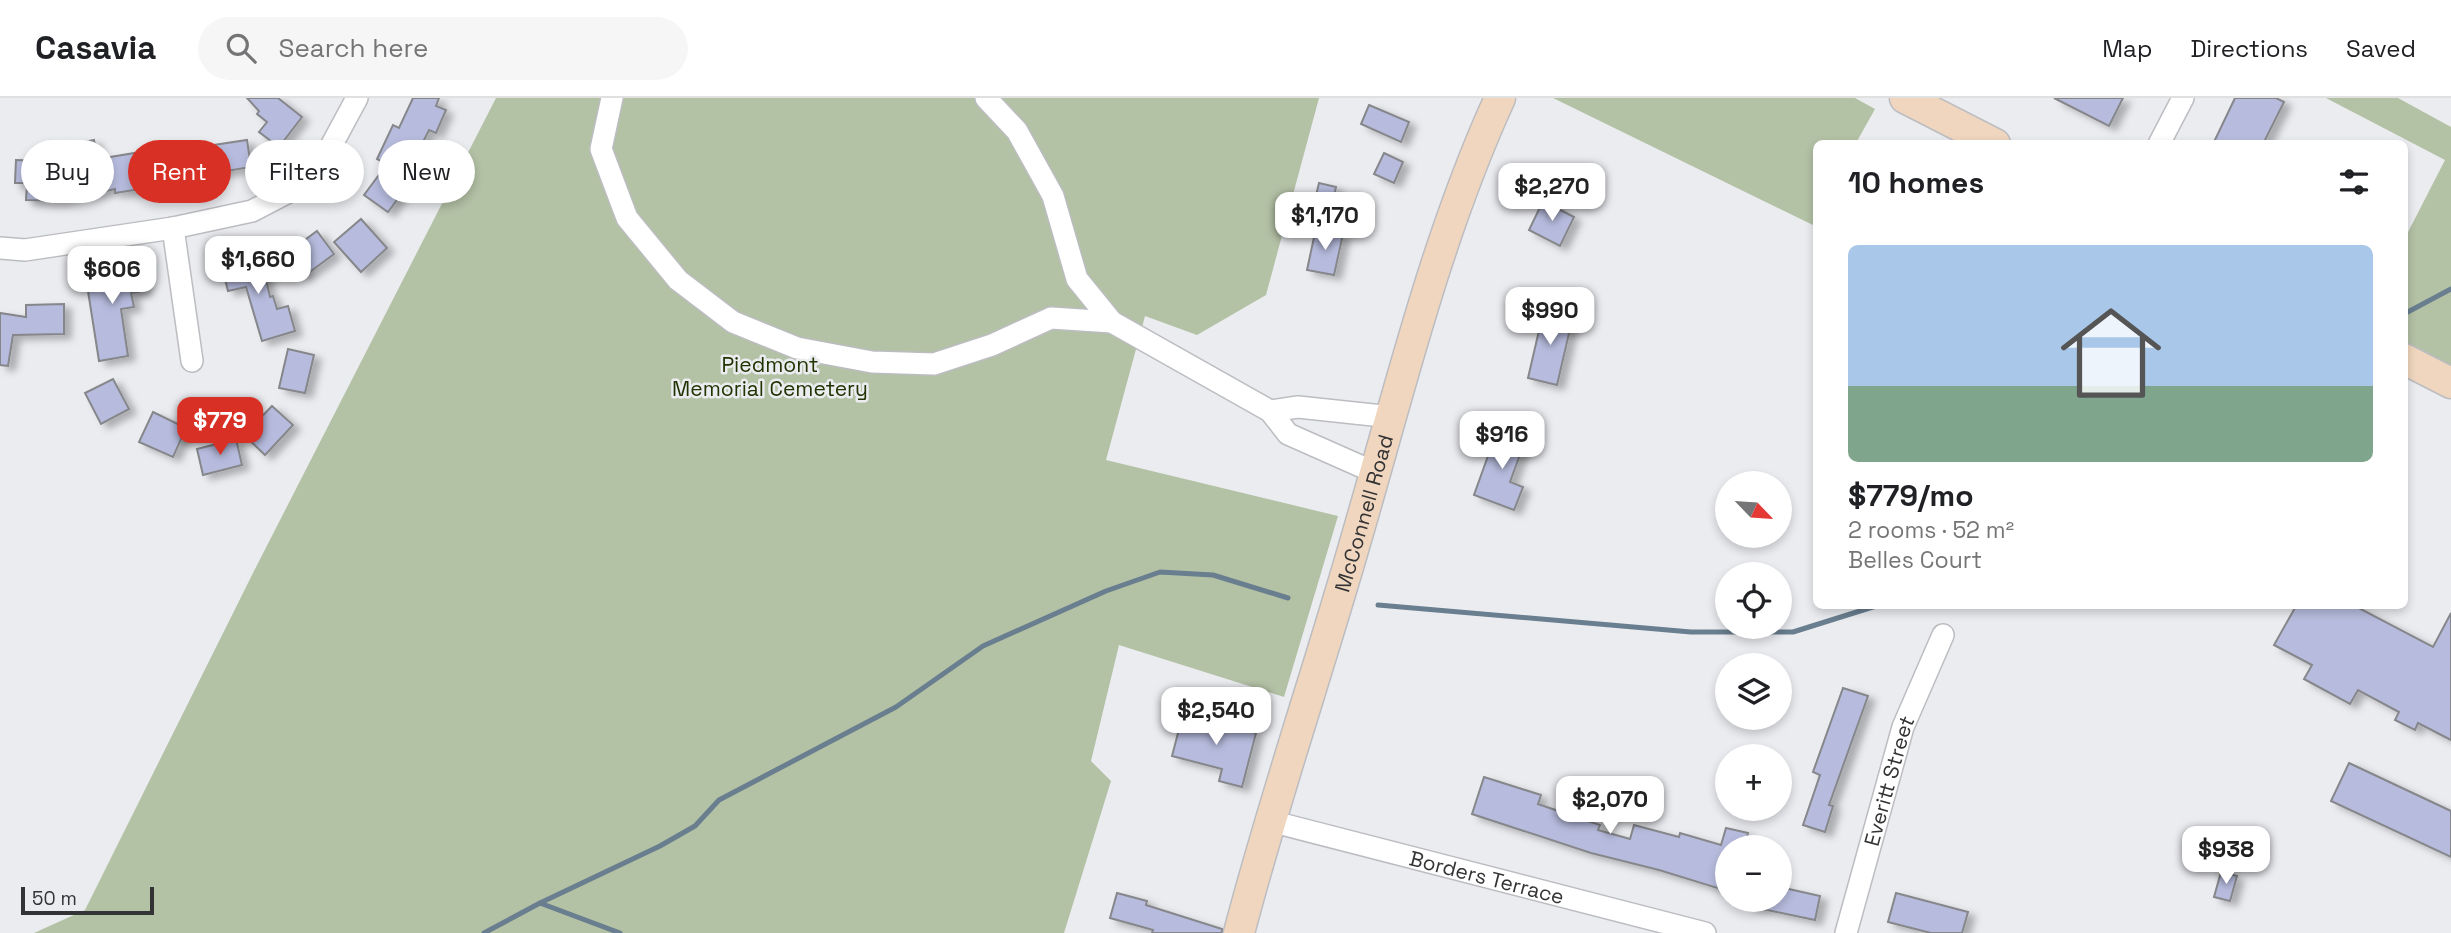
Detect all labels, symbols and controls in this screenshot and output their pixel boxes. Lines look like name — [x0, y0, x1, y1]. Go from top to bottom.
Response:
search box — [198, 17, 688, 80]
text: Casavia — [35, 27, 156, 69]
icon: search — [222, 29, 260, 67]
text: Search here — [278, 31, 428, 65]
text: Map — [2102, 33, 2152, 64]
text: Directions — [2190, 33, 2308, 64]
text: Saved — [2346, 33, 2416, 64]
chip: Buy — [21, 140, 114, 203]
chip: Rent — [128, 140, 231, 203]
chip: Filters — [245, 140, 364, 203]
chip: New — [378, 140, 475, 203]
text: 10 homes — [1848, 163, 1984, 202]
icon: filters — [2335, 163, 2373, 201]
pin: $2,270 — [1495, 164, 1609, 223]
text: $2,270 — [1514, 171, 1590, 201]
pin: $1,170 — [1268, 192, 1382, 252]
text: $1,170 — [1291, 200, 1359, 230]
pin: $1,660 — [201, 236, 315, 296]
text: $1,660 — [221, 244, 295, 274]
pin: $606 — [71, 246, 153, 306]
text: $606 — [83, 254, 141, 284]
pin: $990 — [1509, 288, 1591, 347]
icon: home — [2048, 290, 2174, 416]
text: $990 — [1521, 295, 1579, 325]
park label: Piedmont Memorial Cemetery — [672, 351, 868, 402]
pin: $779 — [179, 398, 261, 457]
text: $779 — [193, 405, 247, 435]
pin: $916 — [1461, 412, 1543, 471]
text: $916 — [1476, 419, 1528, 449]
street label: McConnell Road — [1328, 431, 1399, 595]
north arrow — [1715, 471, 1792, 548]
map controls — [1715, 471, 1792, 912]
text: $779/mo — [1848, 476, 1974, 515]
text: 2 rooms · 52 m² — [1848, 515, 2014, 545]
text: Belles Court — [1848, 545, 1982, 575]
button: locate — [1715, 562, 1792, 639]
button: layers — [1715, 653, 1792, 730]
pin: $2,540 — [1159, 688, 1273, 747]
text: $2,540 — [1177, 695, 1255, 725]
street label: Everitt Street — [1857, 711, 1920, 849]
button: + — [1715, 744, 1792, 821]
pin: $2,070 — [1553, 776, 1667, 836]
text: $2,070 — [1572, 784, 1648, 814]
pin: $938 — [2185, 826, 2267, 886]
text: $938 — [2198, 834, 2254, 864]
button: − — [1715, 835, 1792, 912]
street label: Borders Terrace — [1407, 844, 1567, 910]
scale bar — [21, 884, 154, 916]
text: 50 m — [32, 886, 77, 911]

